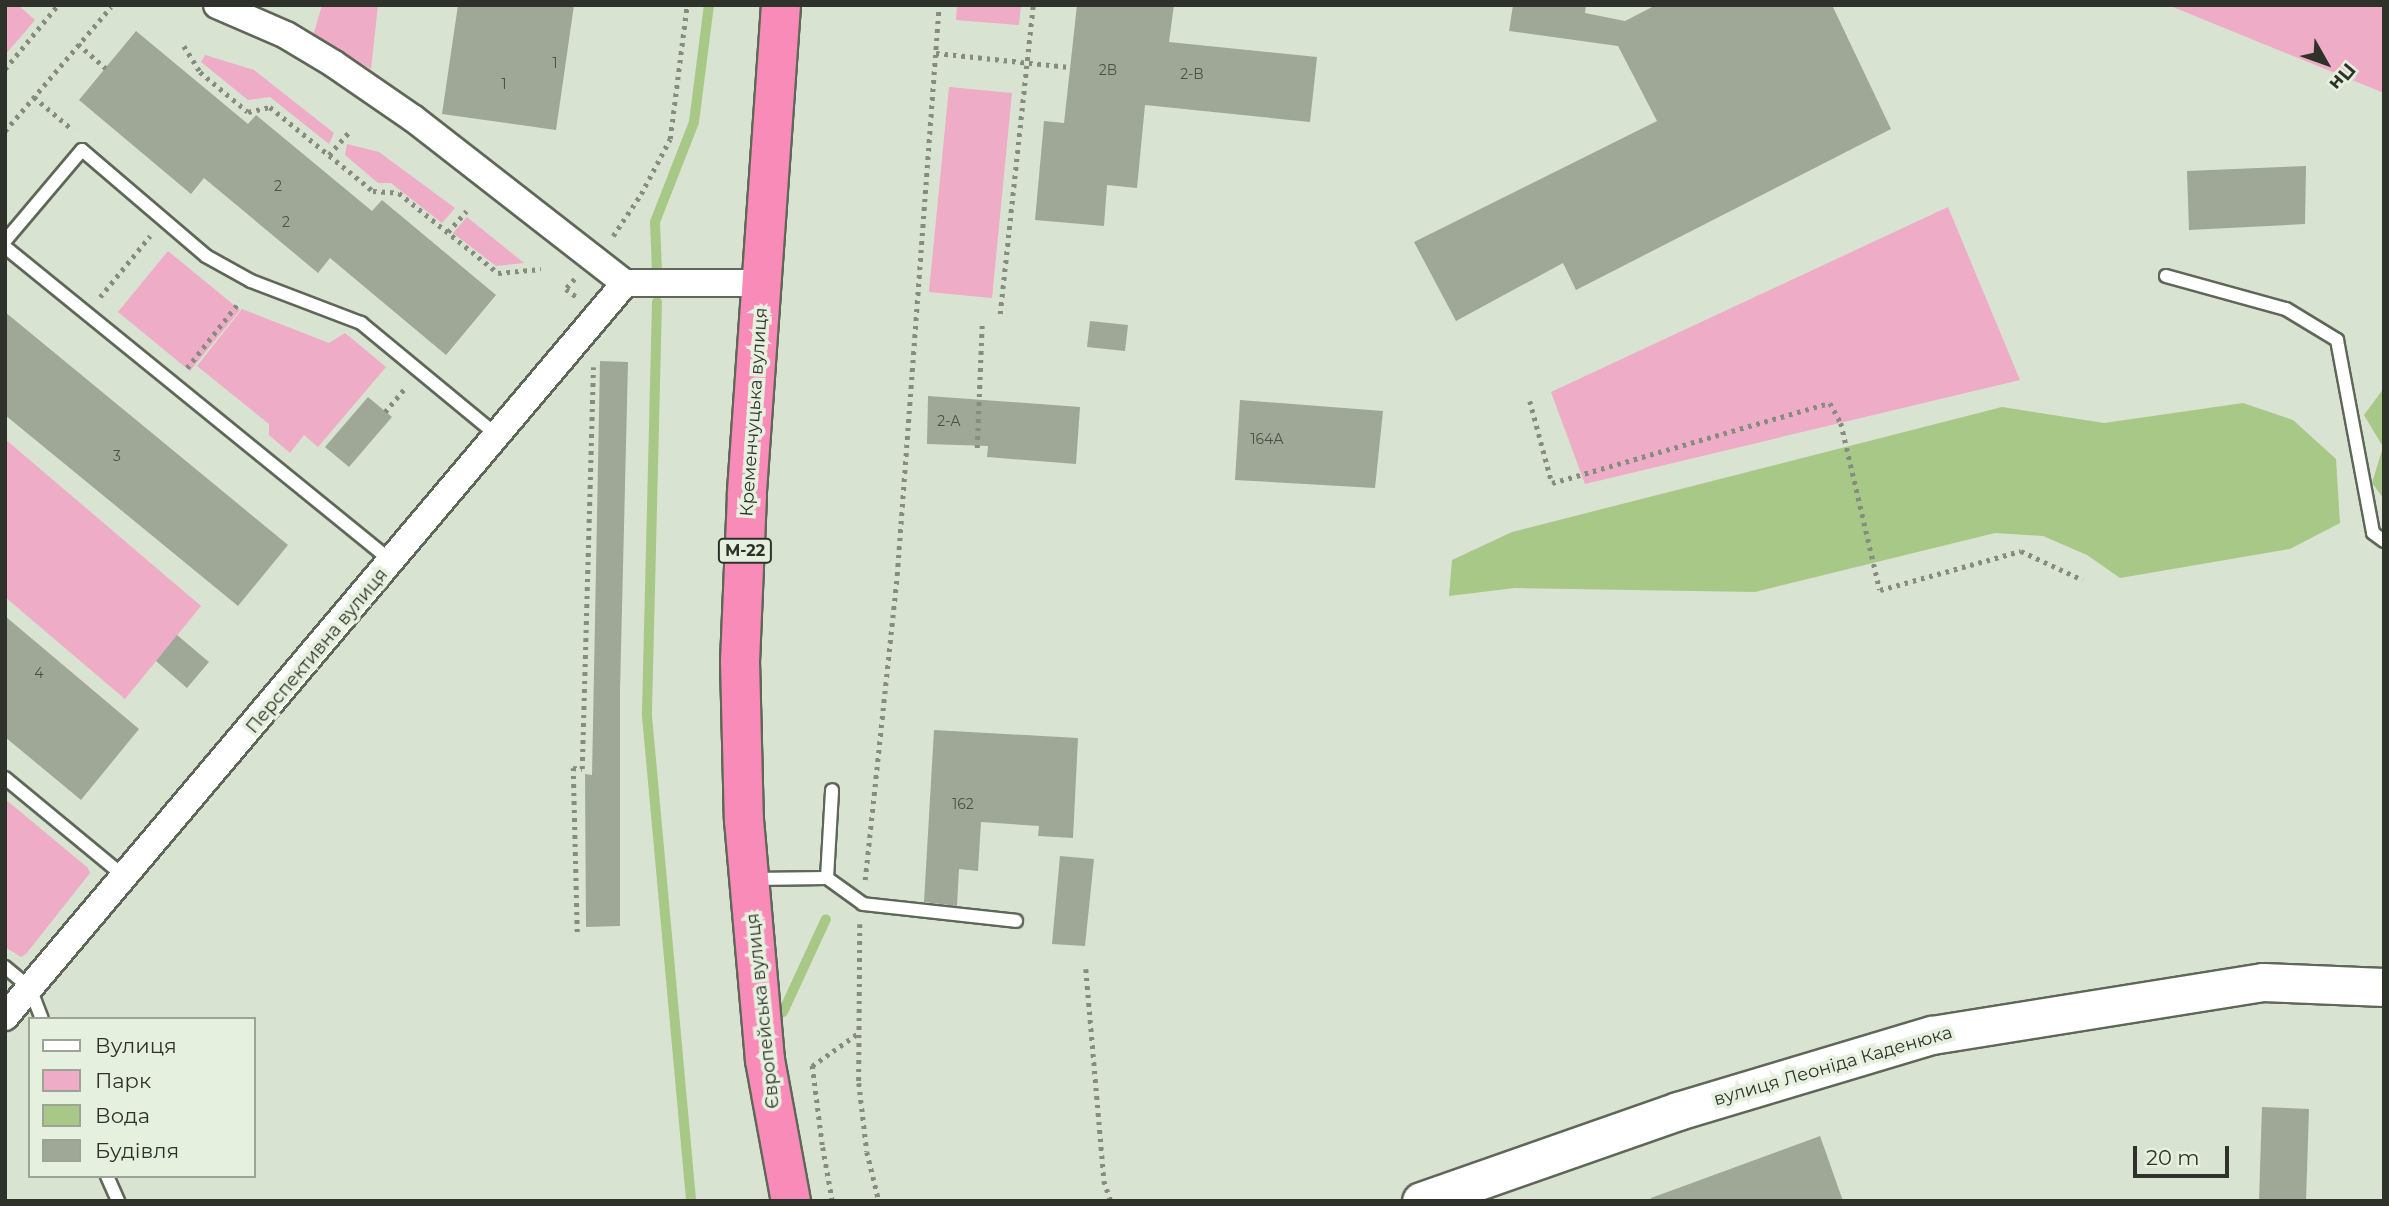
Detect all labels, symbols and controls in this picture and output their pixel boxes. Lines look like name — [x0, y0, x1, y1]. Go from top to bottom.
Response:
north arrow — [2291, 28, 2361, 98]
house number: 1 — [552, 55, 558, 71]
text: Пн — [2324, 58, 2360, 95]
house number: 2В — [1099, 62, 1117, 78]
house number: 2-В — [1180, 66, 1204, 82]
house number: 1 — [501, 76, 507, 92]
house number: 2 — [274, 178, 282, 194]
house number: 2 — [282, 214, 290, 230]
street label: Кременчуцька вулиця — [736, 307, 772, 517]
house number: 2-А — [937, 413, 961, 429]
house number: 164А — [1250, 431, 1284, 447]
house number: 3 — [113, 448, 121, 464]
road number: М-22 — [717, 538, 773, 564]
street label: Перспективна вулиця — [242, 564, 392, 738]
house number: 4 — [34, 665, 44, 681]
house number: 162 — [952, 796, 974, 812]
street label: Європейська вулиця — [742, 912, 784, 1110]
legend — [28, 1017, 256, 1178]
street label: вулиця Леоніда Каденюка — [1711, 1022, 1955, 1110]
text: Вулиця — [95, 1033, 177, 1058]
text: Парк — [95, 1068, 151, 1093]
text: Вода — [95, 1103, 150, 1128]
scale bar — [2137, 1132, 2233, 1176]
text: Будівля — [95, 1138, 179, 1163]
text: 20 m — [2146, 1145, 2200, 1170]

